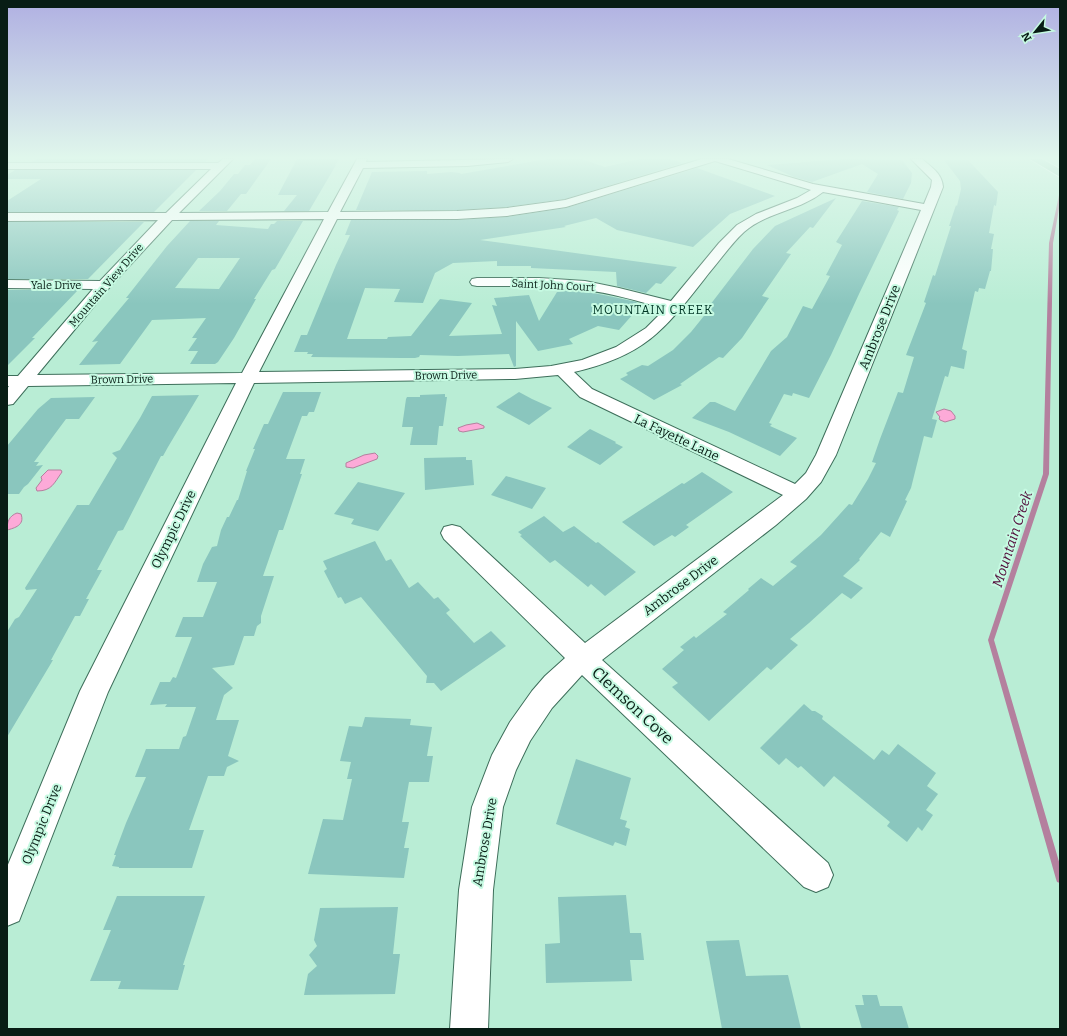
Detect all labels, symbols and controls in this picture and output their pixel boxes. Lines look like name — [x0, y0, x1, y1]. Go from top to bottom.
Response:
north arrow — [1015, 12, 1055, 52]
text: N — [1019, 29, 1035, 44]
street label: Mountain View Drive — [67, 241, 146, 330]
street label: Saint John Court — [511, 277, 595, 294]
street label: Yale Drive — [31, 279, 81, 292]
street label: Ambrose Drive — [856, 283, 903, 372]
district label: MOUNTAIN CREEK — [592, 303, 714, 317]
street label: Brown Drive — [415, 368, 477, 383]
street label: Brown Drive — [91, 372, 153, 387]
street label: La Fayette Lane — [632, 411, 722, 464]
street label: Olympic Drive — [148, 488, 199, 571]
water label: Mountain Creek — [989, 489, 1036, 589]
street label: Ambrose Drive — [640, 552, 721, 618]
street label: Clemson Cove — [588, 663, 677, 748]
street label: Olympic Drive — [19, 782, 64, 867]
street label: Ambrose Drive — [469, 797, 500, 888]

